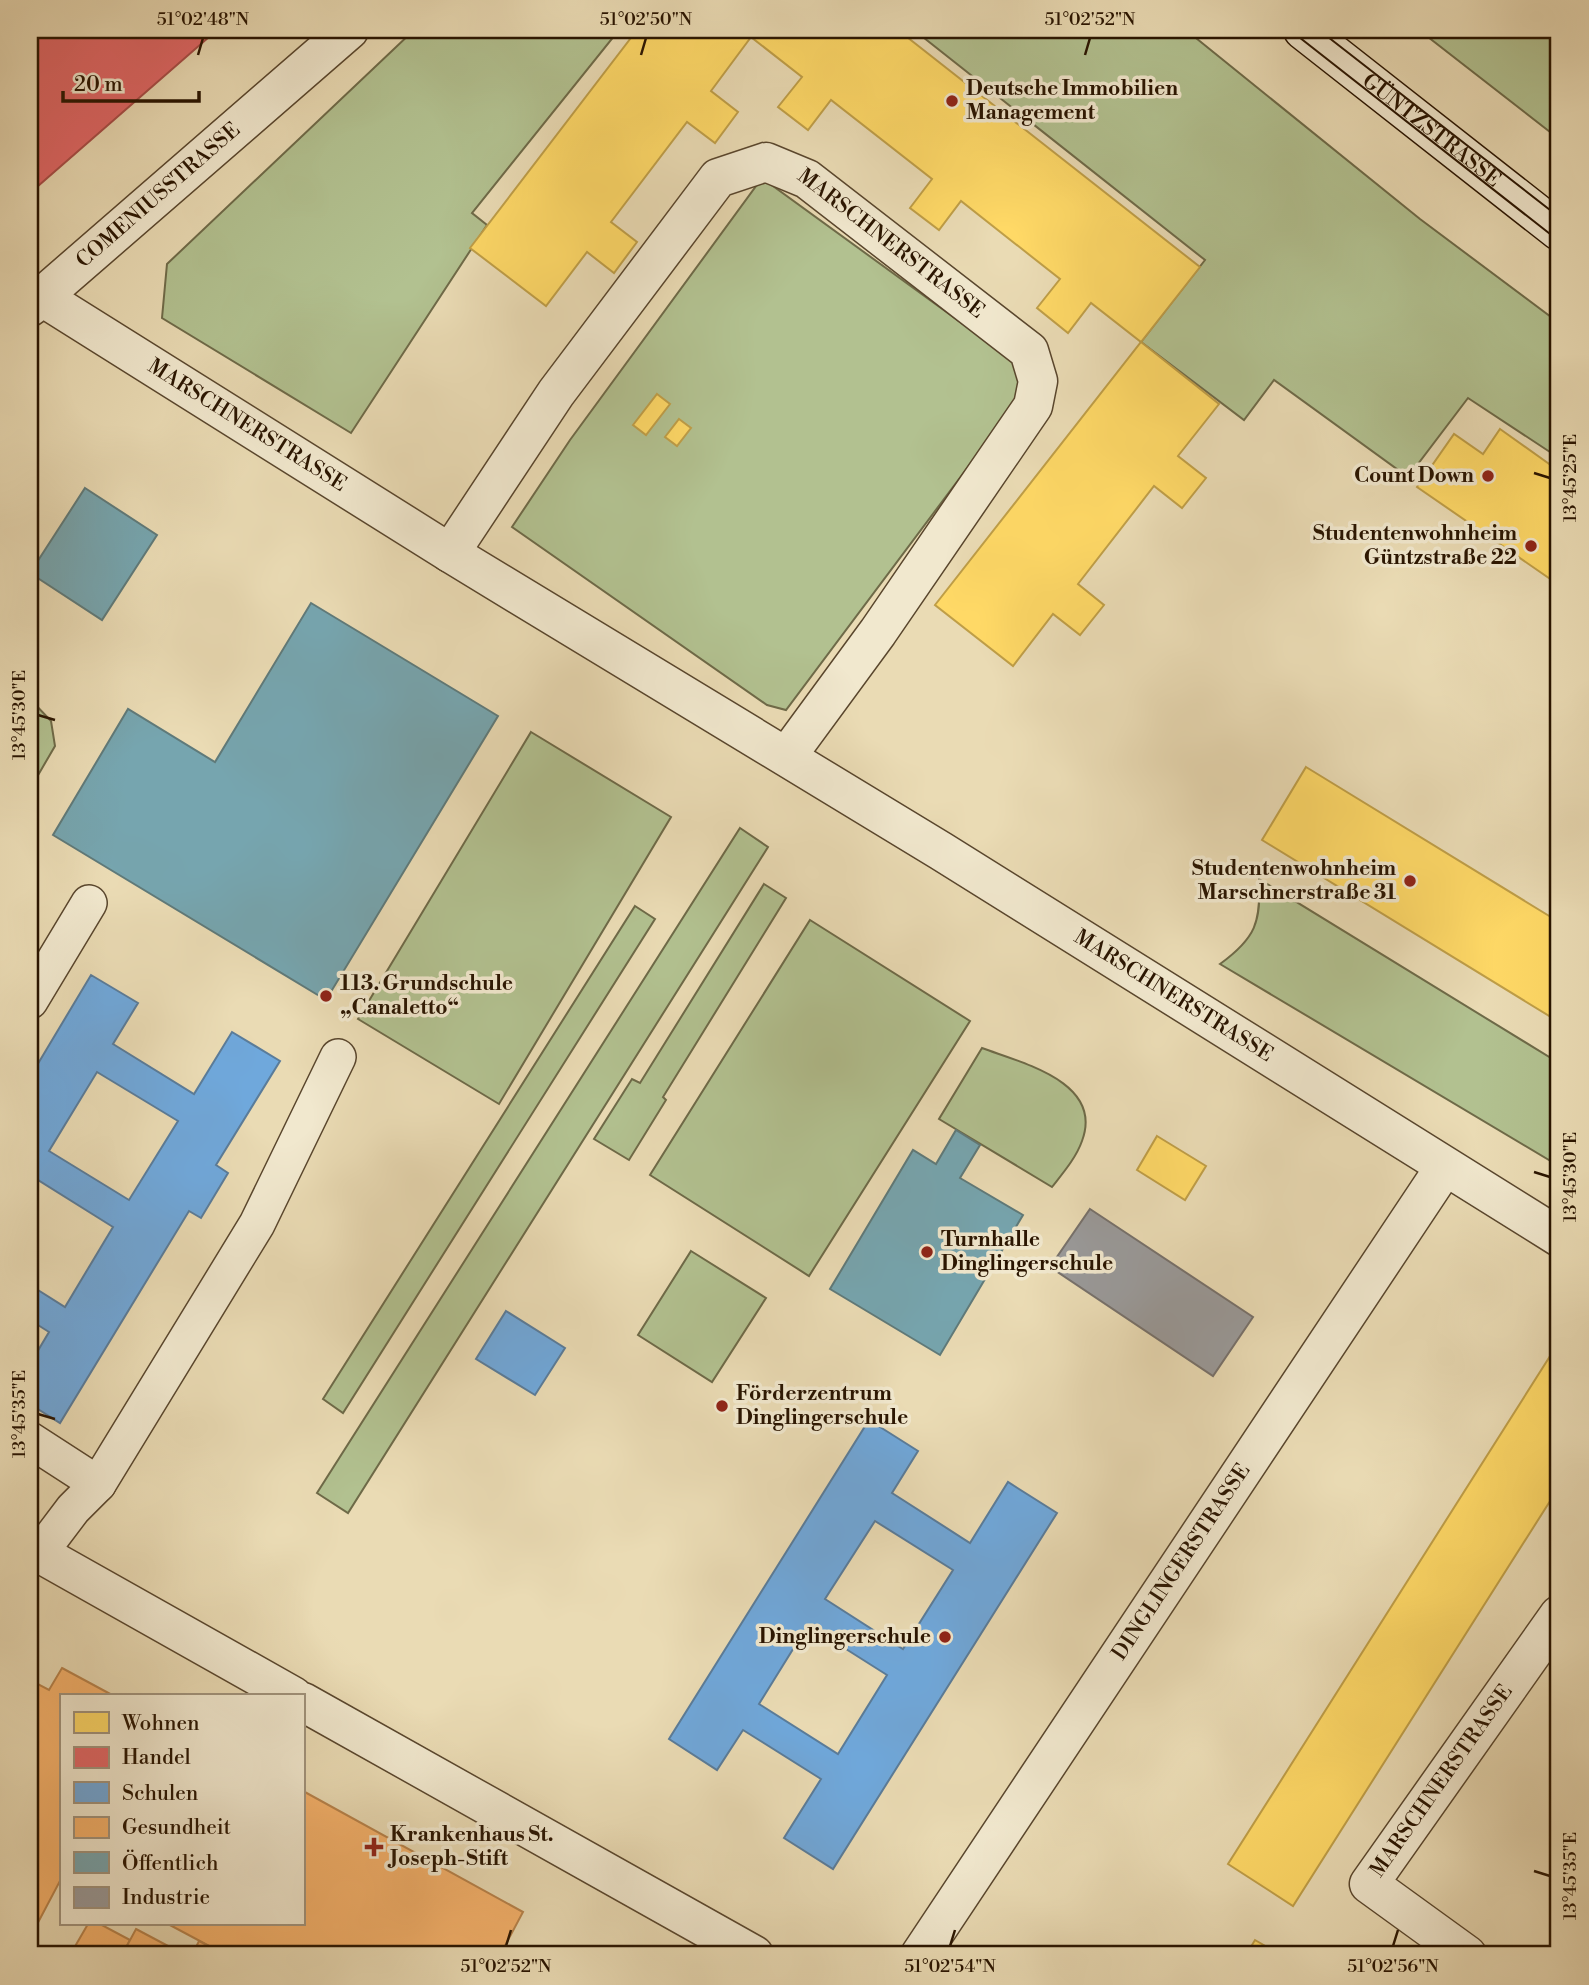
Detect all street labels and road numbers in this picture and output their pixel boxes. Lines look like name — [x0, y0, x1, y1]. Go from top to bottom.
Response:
street label: GÜNTZSTRASSE — [1357, 68, 1506, 193]
street label: COMENIUSSTRASSE — [71, 117, 246, 274]
street label: MARSCHNERSTRASSE — [792, 163, 989, 324]
street label: MARSCHNERSTRASSE — [143, 354, 351, 498]
street label: MARSCHNERSTRASSE — [1069, 924, 1278, 1068]
street label: DINGLINGERSTRASSE — [1107, 1459, 1256, 1665]
street label: MARSCHNERSTRASSE — [1365, 1680, 1519, 1882]

